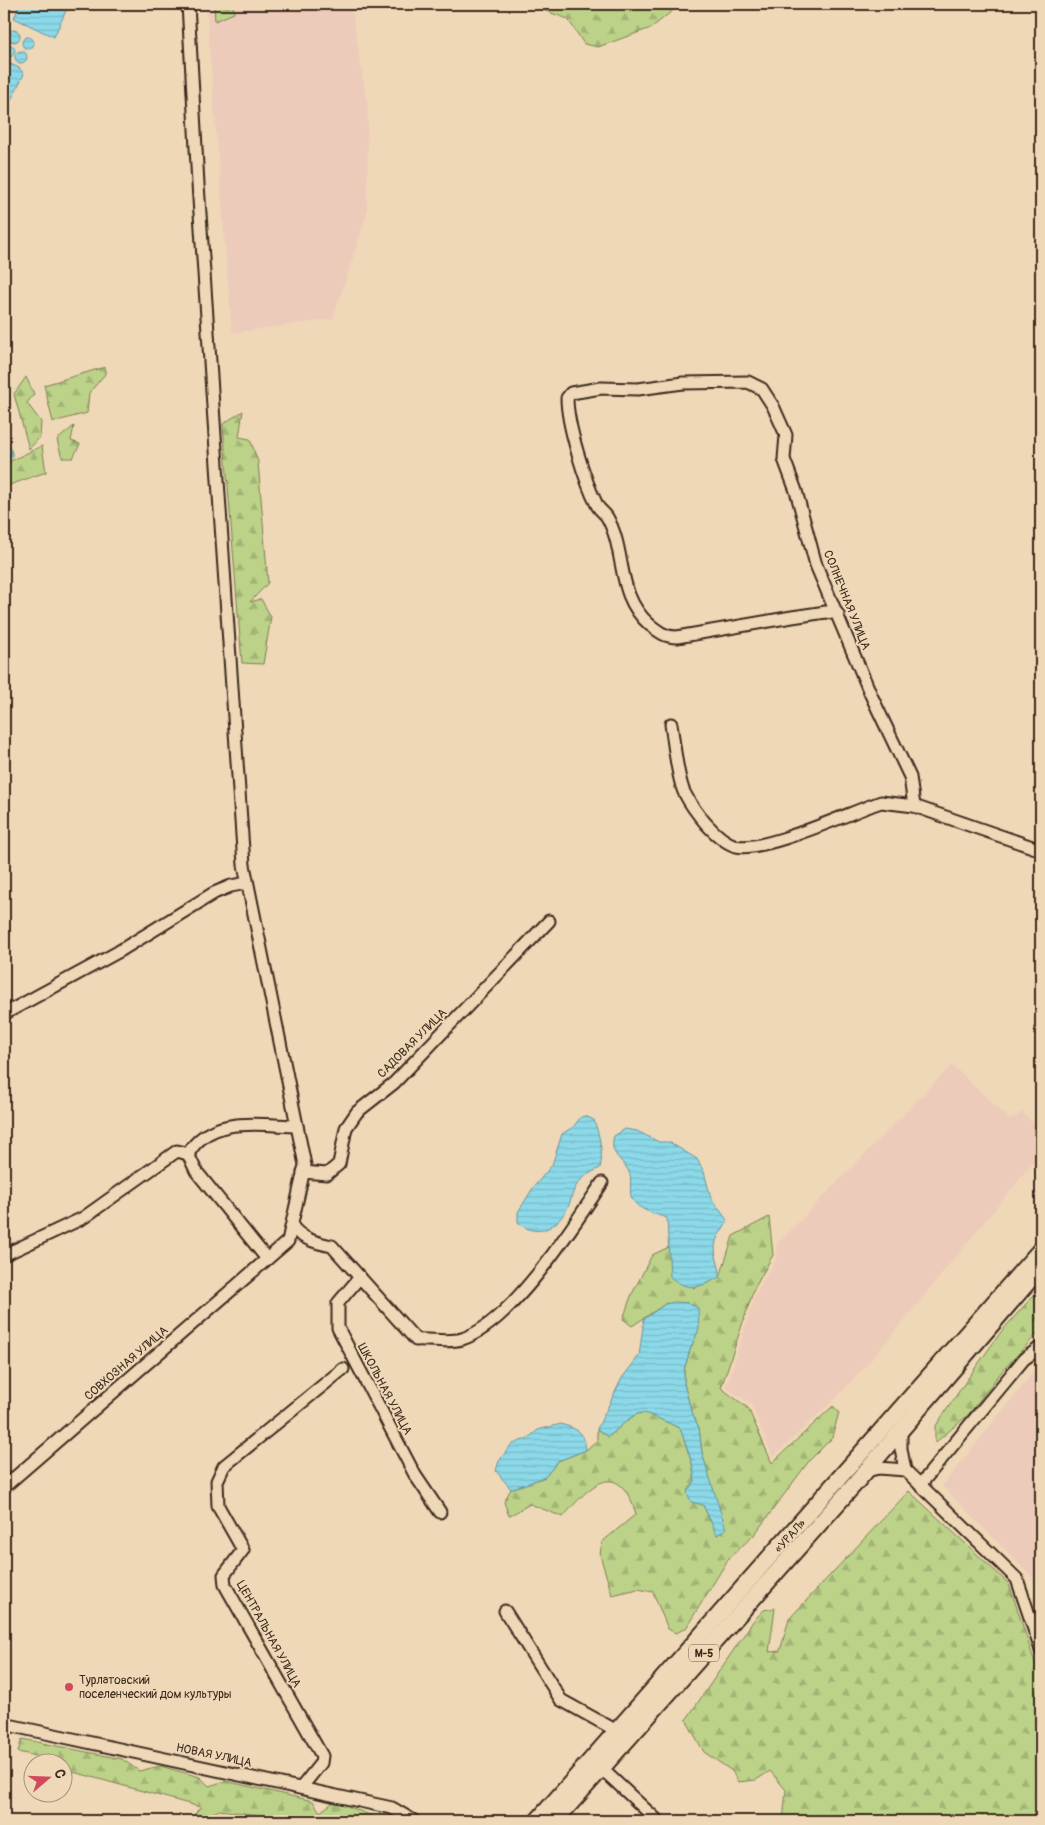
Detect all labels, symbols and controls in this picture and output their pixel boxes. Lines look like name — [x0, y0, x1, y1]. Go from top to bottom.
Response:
street label: СОЛНЕЧНАЯ УЛИЦА — [820, 548, 873, 652]
street label: САДОВАЯ УЛИЦА — [375, 1005, 450, 1081]
street label: СОВХОЗНАЯ УЛИЦА — [81, 1323, 171, 1404]
street label: ШКОЛЬНАЯ УЛИЦА — [354, 1341, 415, 1438]
street label: «УРАЛ» — [771, 1516, 809, 1556]
street label: ЦЕНТРАЛЬНАЯ УЛИЦА — [233, 1578, 304, 1691]
road number: М-5 — [689, 1645, 719, 1662]
place label: Турлатовский поселенческий дом культуры — [79, 1673, 232, 1702]
marker: Турлатовский поселенческий дом культуры — [63, 1681, 75, 1693]
street label: НОВАЯ УЛИЦА — [175, 1740, 253, 1771]
north arrow — [22, 1752, 72, 1802]
text: С — [50, 1767, 69, 1781]

